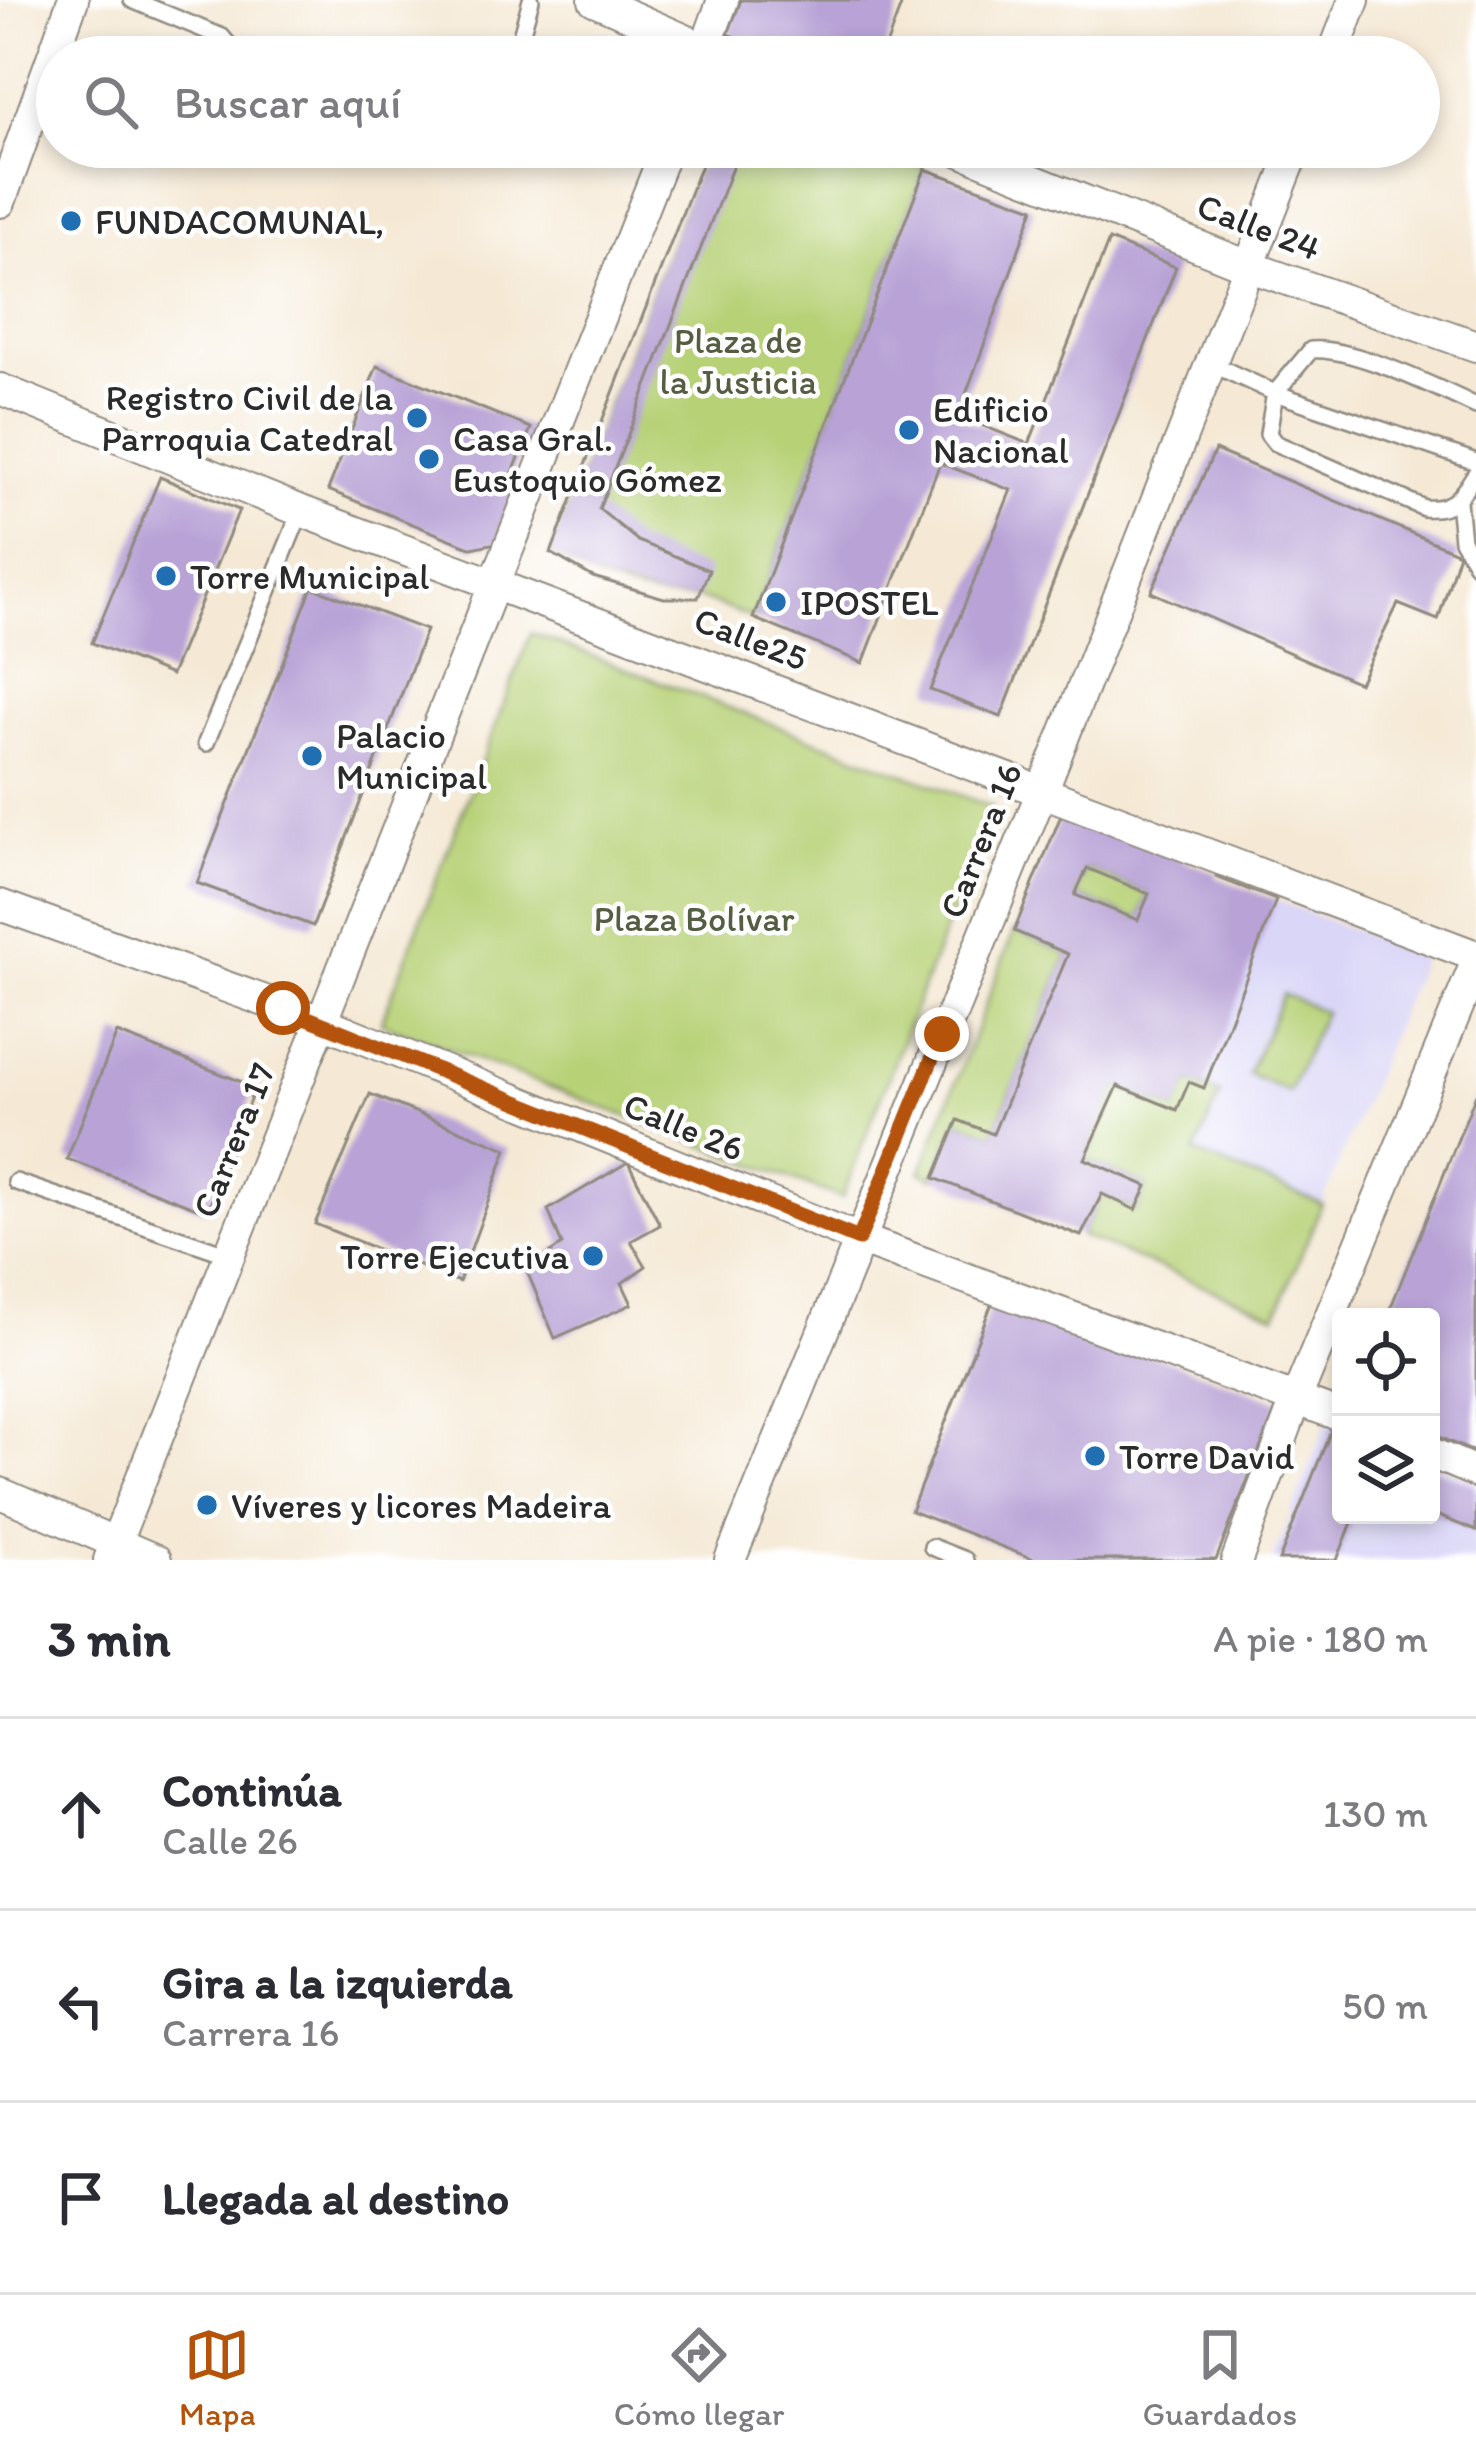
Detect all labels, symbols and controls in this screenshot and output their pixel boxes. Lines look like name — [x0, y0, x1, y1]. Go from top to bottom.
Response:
search box — [36, 36, 1440, 168]
icon: search — [78, 69, 144, 135]
text: Buscar aquí — [174, 75, 401, 129]
street label: Calle 24 — [1191, 183, 1326, 269]
place label: FUNDACOMUNAL, — [95, 200, 385, 243]
marker: FUNDACOMUNAL, — [58, 208, 84, 234]
park label: Plaza de la Justicia — [660, 319, 816, 403]
place label: Registro Civil de la Parroquia Catedral — [101, 376, 393, 460]
place label: Edificio Nacional — [933, 388, 1069, 472]
marker: Registro Civil de la Parroquia Catedral — [404, 405, 430, 431]
place label: Casa Gral. Eustoquio Gómez — [453, 417, 722, 501]
marker: Edificio Nacional — [896, 417, 922, 443]
marker: Casa Gral. Eustoquio Gómez — [416, 446, 442, 472]
place label: Torre Municipal — [190, 555, 430, 598]
marker: Torre Municipal — [153, 563, 179, 589]
place label: IPOSTEL — [800, 581, 939, 624]
marker: IPOSTEL — [763, 589, 789, 615]
street label: Calle25 — [688, 597, 813, 680]
place label: Palacio Municipal — [336, 714, 487, 798]
marker: Palacio Municipal — [299, 743, 325, 769]
street label: Carrera 16 — [930, 756, 1031, 924]
park label: Plaza Bolívar — [594, 897, 795, 940]
route start — [256, 981, 310, 1035]
route end — [915, 1007, 969, 1061]
street label: Carrera 17 — [183, 1057, 284, 1224]
street label: Calle 26 — [618, 1083, 750, 1170]
place label: Torre Ejecutiva — [340, 1235, 569, 1278]
marker: Torre Ejecutiva — [580, 1243, 606, 1269]
map controls — [1332, 1308, 1440, 1524]
button: locate — [1332, 1308, 1440, 1416]
button: layers — [1332, 1416, 1440, 1524]
place label: Torre David — [1119, 1435, 1294, 1478]
marker: Torre David — [1082, 1443, 1108, 1469]
place label: Víveres y licores Madeira — [231, 1484, 612, 1527]
marker: Víveres y licores Madeira — [194, 1492, 220, 1518]
text: 3 min — [48, 1608, 170, 1669]
text: A pie · 180 m — [1213, 1615, 1428, 1662]
text: Continúa — [162, 1763, 342, 1817]
icon: ahead — [48, 1781, 114, 1847]
text: 130 m — [1323, 1790, 1428, 1837]
text: Calle 26 — [162, 1817, 298, 1864]
text: Gira a la izquierda — [162, 1955, 513, 2009]
icon: left — [48, 1973, 114, 2039]
text: 50 m — [1342, 1982, 1428, 2029]
text: Carrera 16 — [162, 2009, 339, 2056]
icon: arrive — [48, 2165, 114, 2231]
text: Llegada al destino — [162, 2171, 509, 2225]
tab: Mapa — [179, 2322, 256, 2433]
tab: Cómo llegar — [614, 2322, 785, 2433]
tab: Guardados — [1142, 2322, 1297, 2433]

